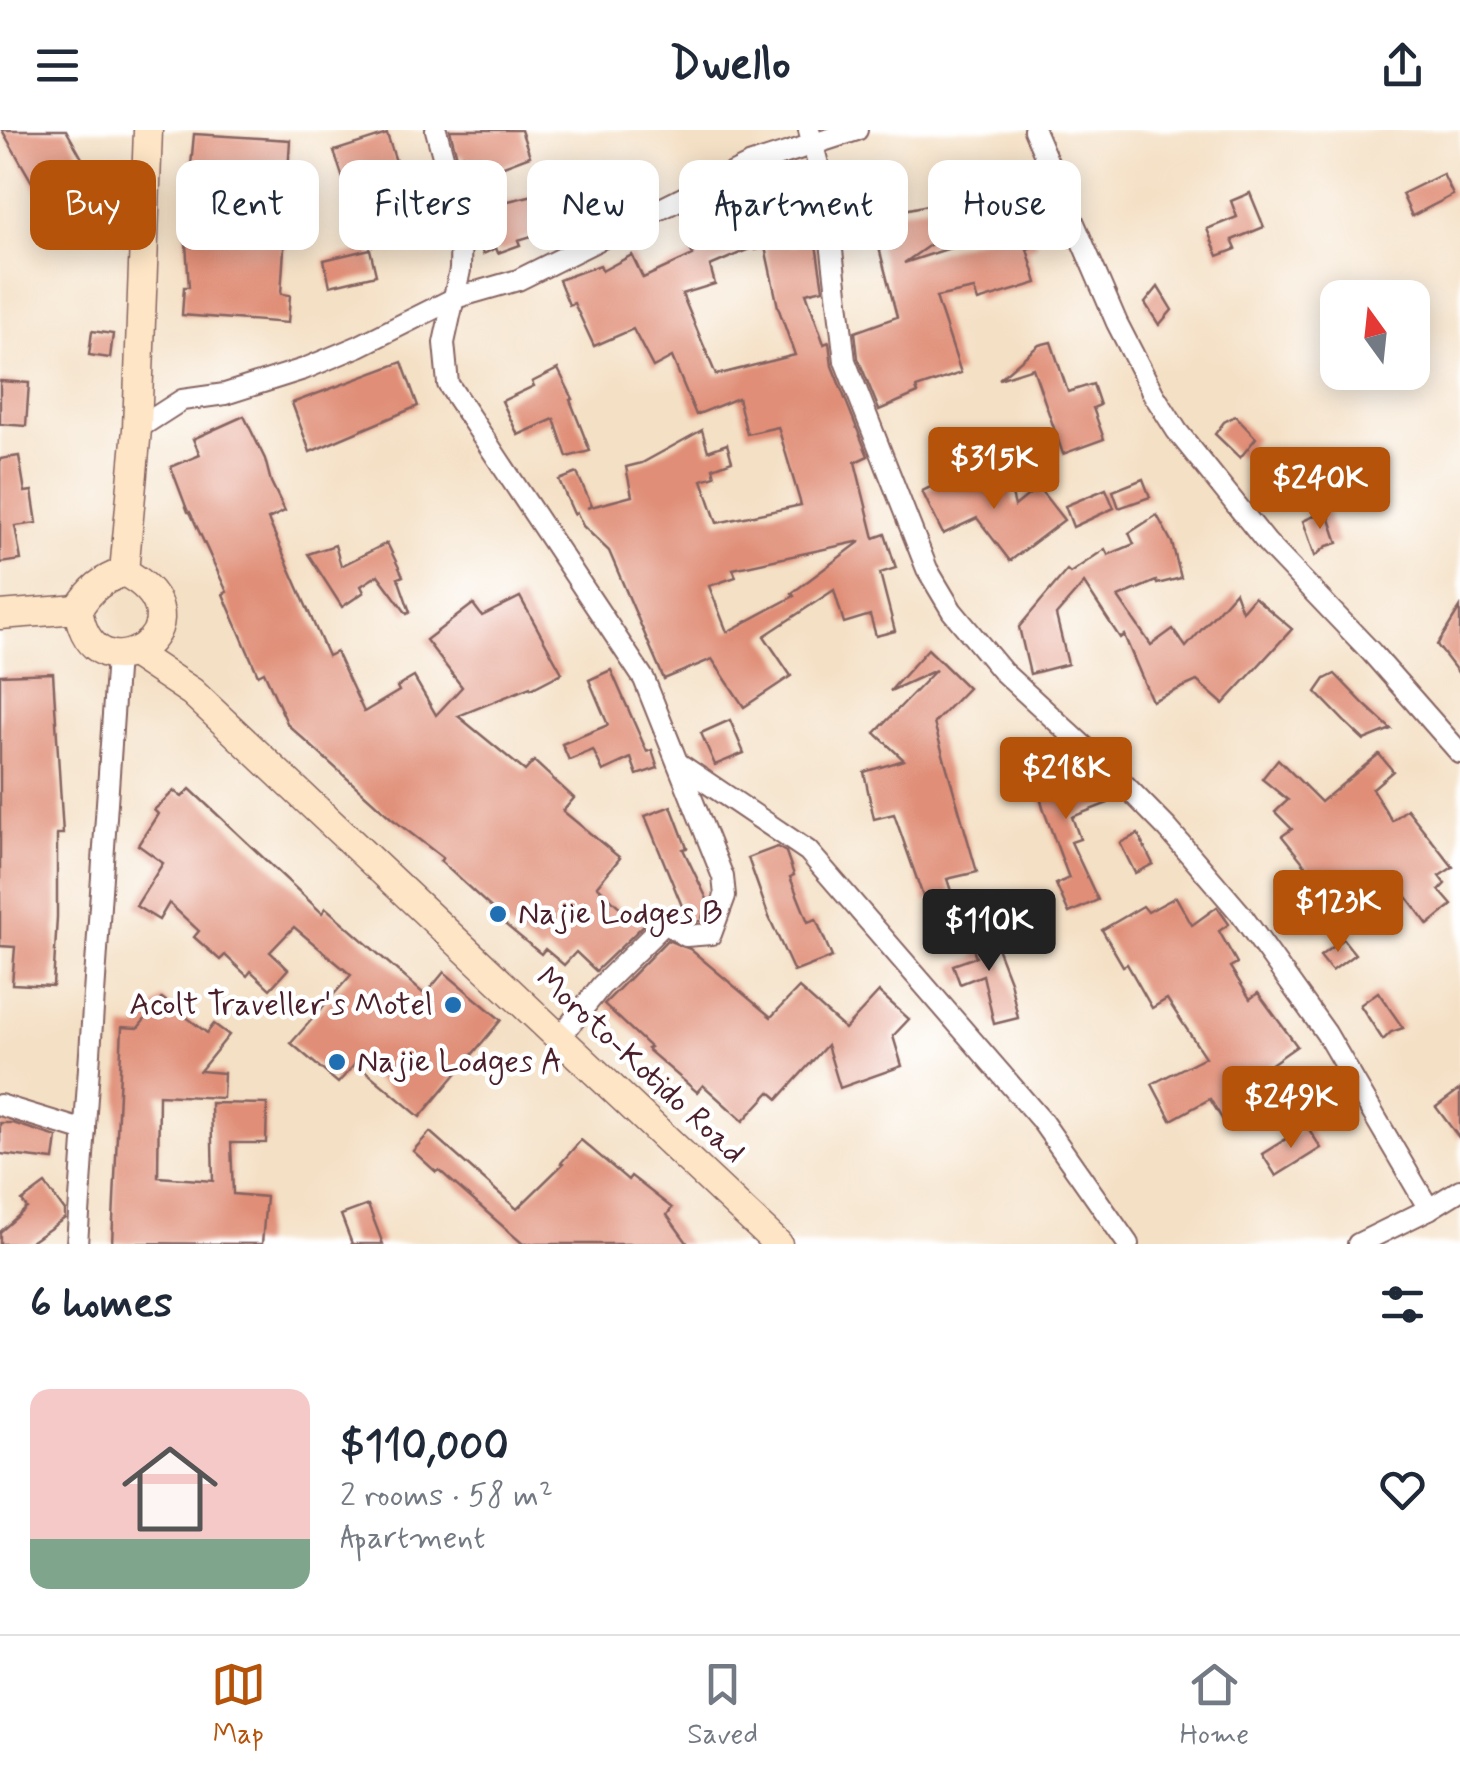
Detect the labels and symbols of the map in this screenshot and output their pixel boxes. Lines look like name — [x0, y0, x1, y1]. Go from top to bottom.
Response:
north arrow — [1320, 280, 1430, 390]
pin: $315K — [924, 427, 1064, 512]
pin: $240K — [1250, 447, 1390, 532]
pin: $218K — [996, 737, 1136, 822]
pin: $123K — [1268, 870, 1408, 955]
pin: $110K — [919, 889, 1059, 974]
place label: Najie Lodges B — [518, 893, 723, 937]
marker: Najie Lodges B — [487, 903, 509, 925]
street label: Moroto-Kotido Road — [526, 958, 754, 1174]
place label: Acolt Traveller's Motel — [129, 984, 433, 1026]
marker: Acolt Traveller's Motel — [442, 994, 464, 1016]
place label: Najie Lodges A — [357, 1041, 562, 1085]
marker: Najie Lodges A — [326, 1051, 348, 1073]
pin: $249K — [1221, 1066, 1361, 1151]

